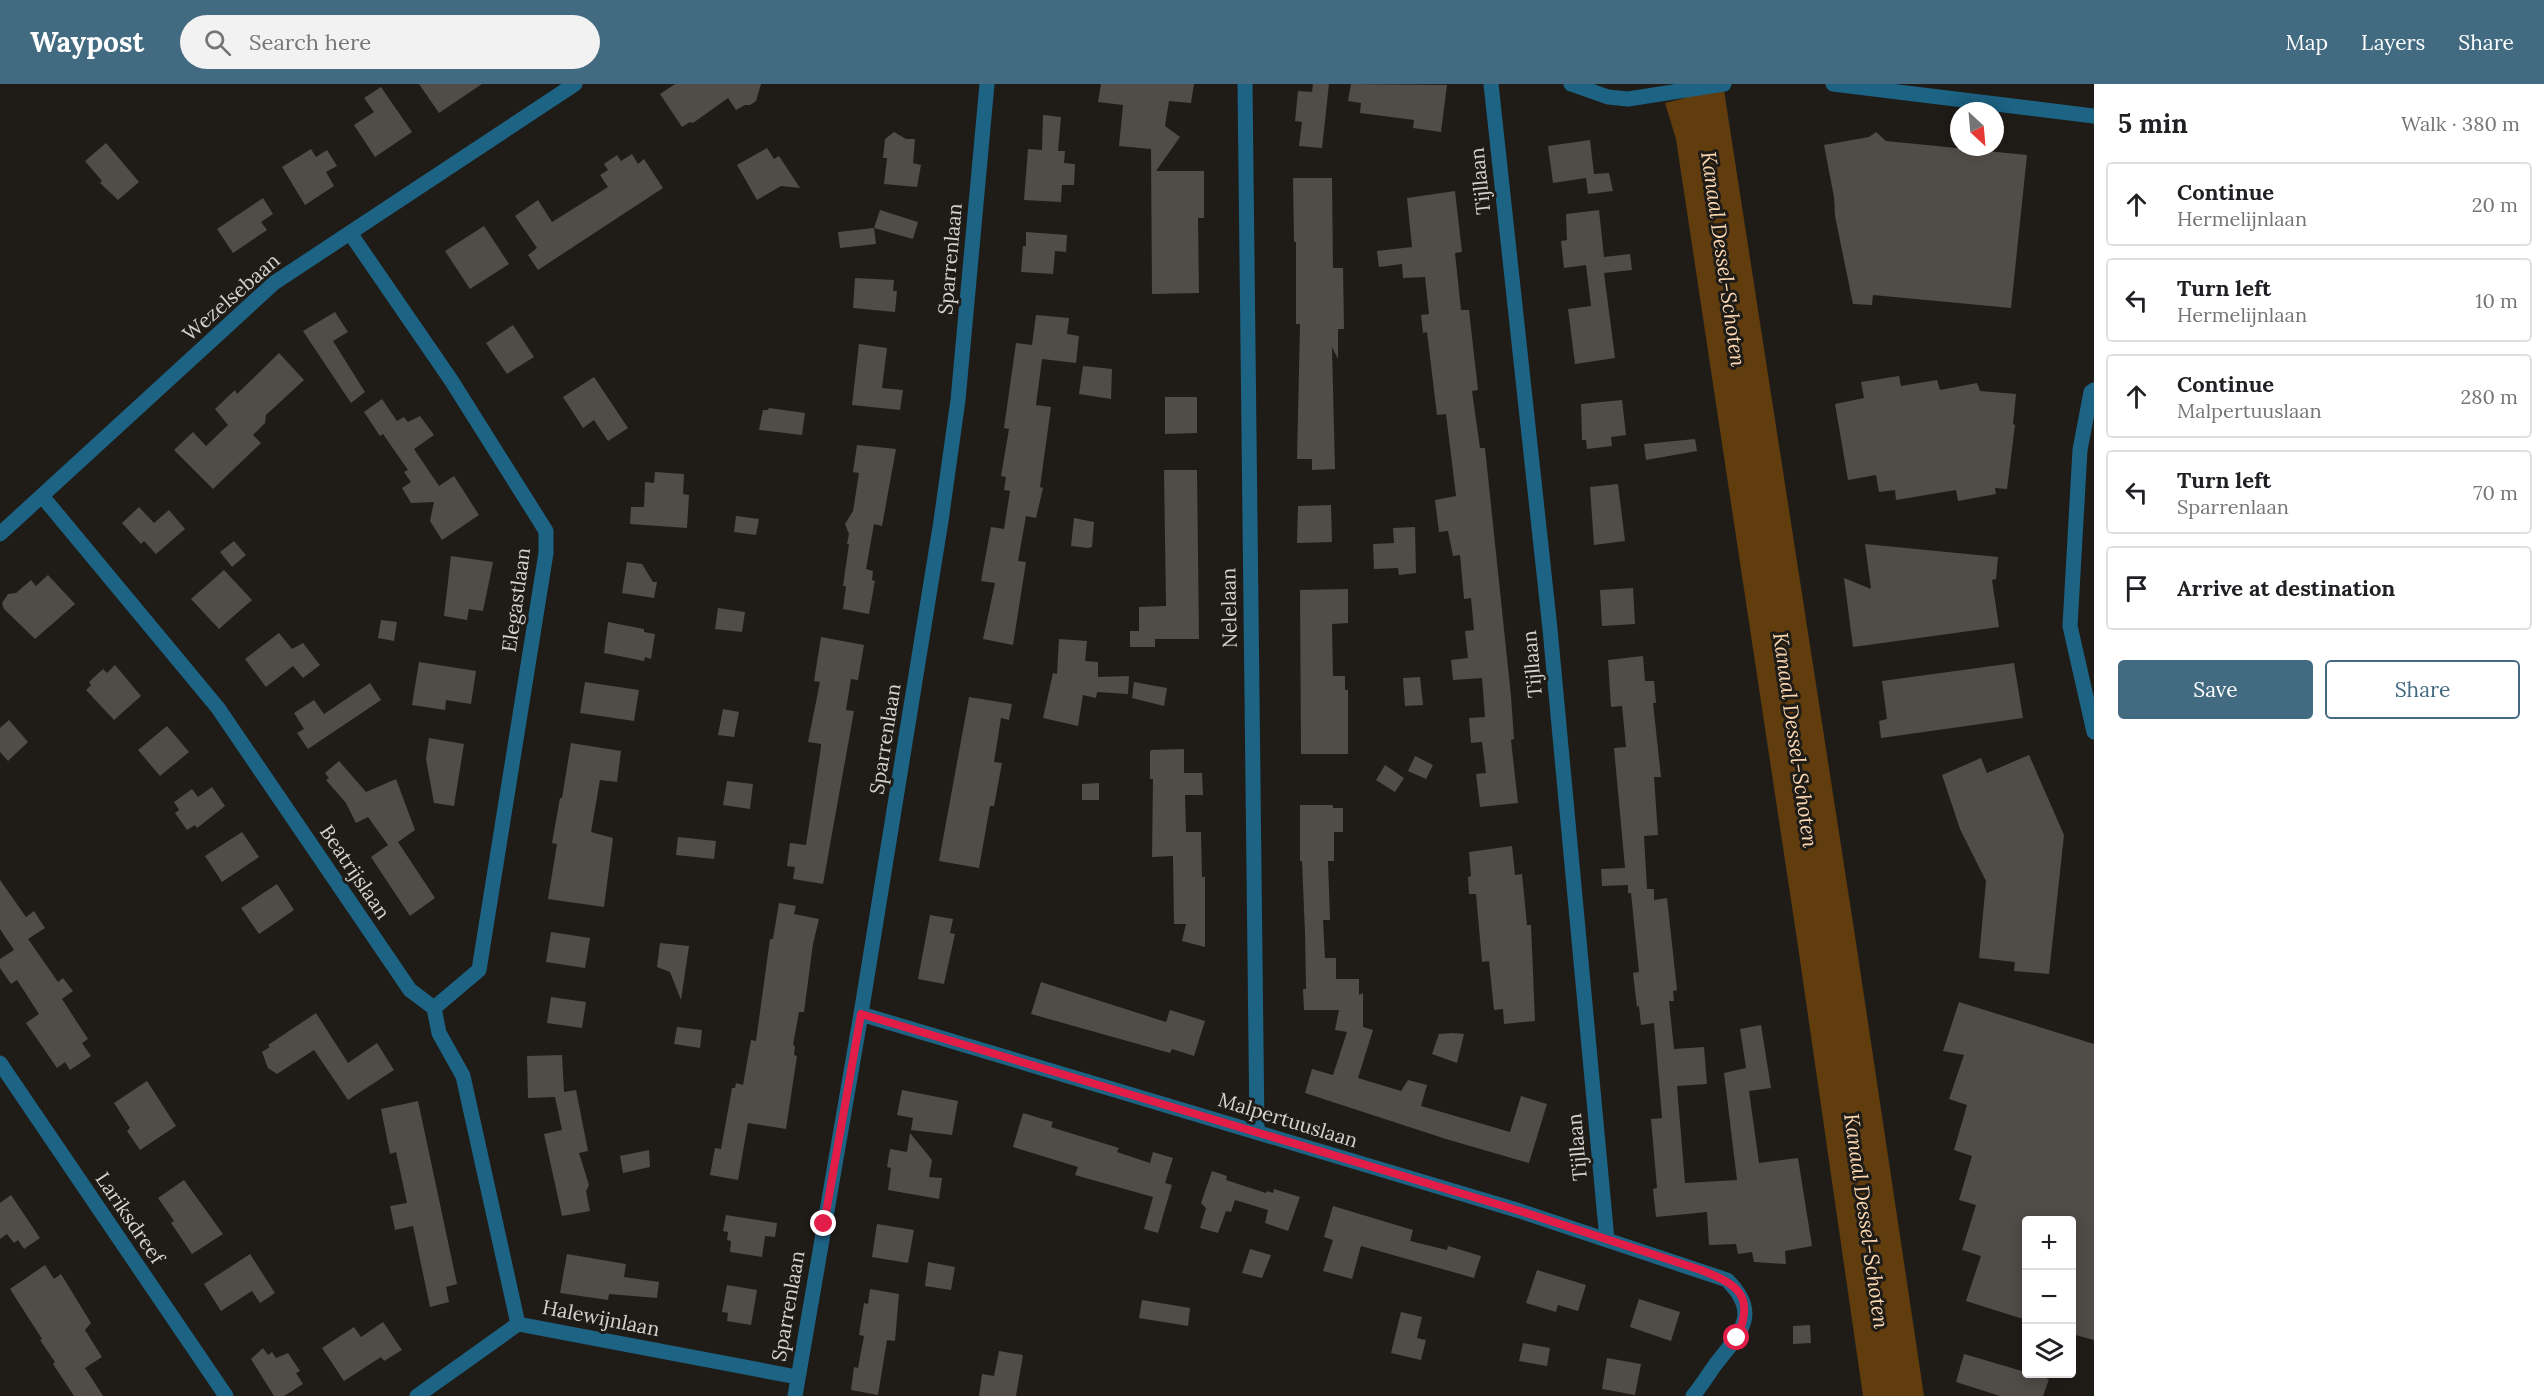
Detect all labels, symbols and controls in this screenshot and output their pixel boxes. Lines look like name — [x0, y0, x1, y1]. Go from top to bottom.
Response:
search box — [180, 15, 600, 69]
text: Waypost — [30, 24, 144, 60]
icon: search — [201, 26, 234, 59]
text: Search here — [249, 28, 371, 56]
text: Map — [2285, 29, 2328, 56]
text: Layers — [2361, 29, 2425, 56]
text: Share — [2458, 29, 2514, 56]
north arrow — [1950, 102, 2004, 156]
text: 5 min — [2118, 107, 2188, 140]
text: Walk · 380 m — [2401, 111, 2520, 136]
street label: Tijllaan — [1464, 146, 1495, 216]
water label: Kanaal Dessel-Schoten — [1695, 150, 1752, 368]
text: Continue — [2177, 178, 2274, 206]
icon: ahead — [2120, 188, 2153, 221]
text: 20 m — [2472, 192, 2518, 217]
street label: Sparrenlaan — [932, 202, 967, 316]
text: Hermelijnlaan — [2177, 206, 2307, 231]
street label: Wezelsebaan — [177, 248, 284, 346]
text: Turn left — [2177, 274, 2271, 302]
icon: left — [2120, 284, 2153, 317]
text: 10 m — [2475, 288, 2518, 313]
text: Hermelijnlaan — [2177, 302, 2307, 327]
text: Continue — [2177, 370, 2274, 398]
icon: ahead — [2120, 380, 2153, 413]
text: 280 m — [2460, 384, 2518, 409]
text: Malpertuuslaan — [2177, 398, 2322, 423]
text: Turn left — [2177, 466, 2271, 494]
icon: left — [2120, 476, 2153, 509]
text: 70 m — [2473, 480, 2518, 505]
text: Sparrenlaan — [2177, 494, 2289, 519]
street label: Elegastlaan — [496, 546, 535, 654]
street label: Nelelaan — [1215, 568, 1242, 648]
icon: arrive — [2120, 572, 2153, 605]
text: Arrive at destination — [2177, 574, 2395, 602]
street label: Tijllaan — [1516, 629, 1547, 699]
water label: Kanaal Dessel-Schoten — [1767, 631, 1824, 849]
button: Save — [2118, 660, 2313, 719]
button: Share — [2325, 660, 2520, 719]
street label: Sparrenlaan — [863, 682, 906, 796]
street label: Beatrijslaan — [315, 820, 396, 924]
street label: Malpertuuslaan — [1215, 1086, 1361, 1153]
street label: Tijllaan — [1561, 1112, 1592, 1182]
water label: Kanaal Dessel-Schoten — [1838, 1112, 1895, 1330]
street label: Lariksdreef — [91, 1167, 171, 1269]
route end — [810, 1210, 836, 1236]
map controls — [2022, 1216, 2076, 1378]
button: + — [2022, 1216, 2076, 1270]
street label: Sparrenlaan — [765, 1249, 810, 1363]
button: − — [2022, 1270, 2076, 1324]
street label: Halewijnlaan — [540, 1294, 662, 1341]
route start — [1723, 1324, 1749, 1350]
button: layers — [2022, 1324, 2076, 1378]

